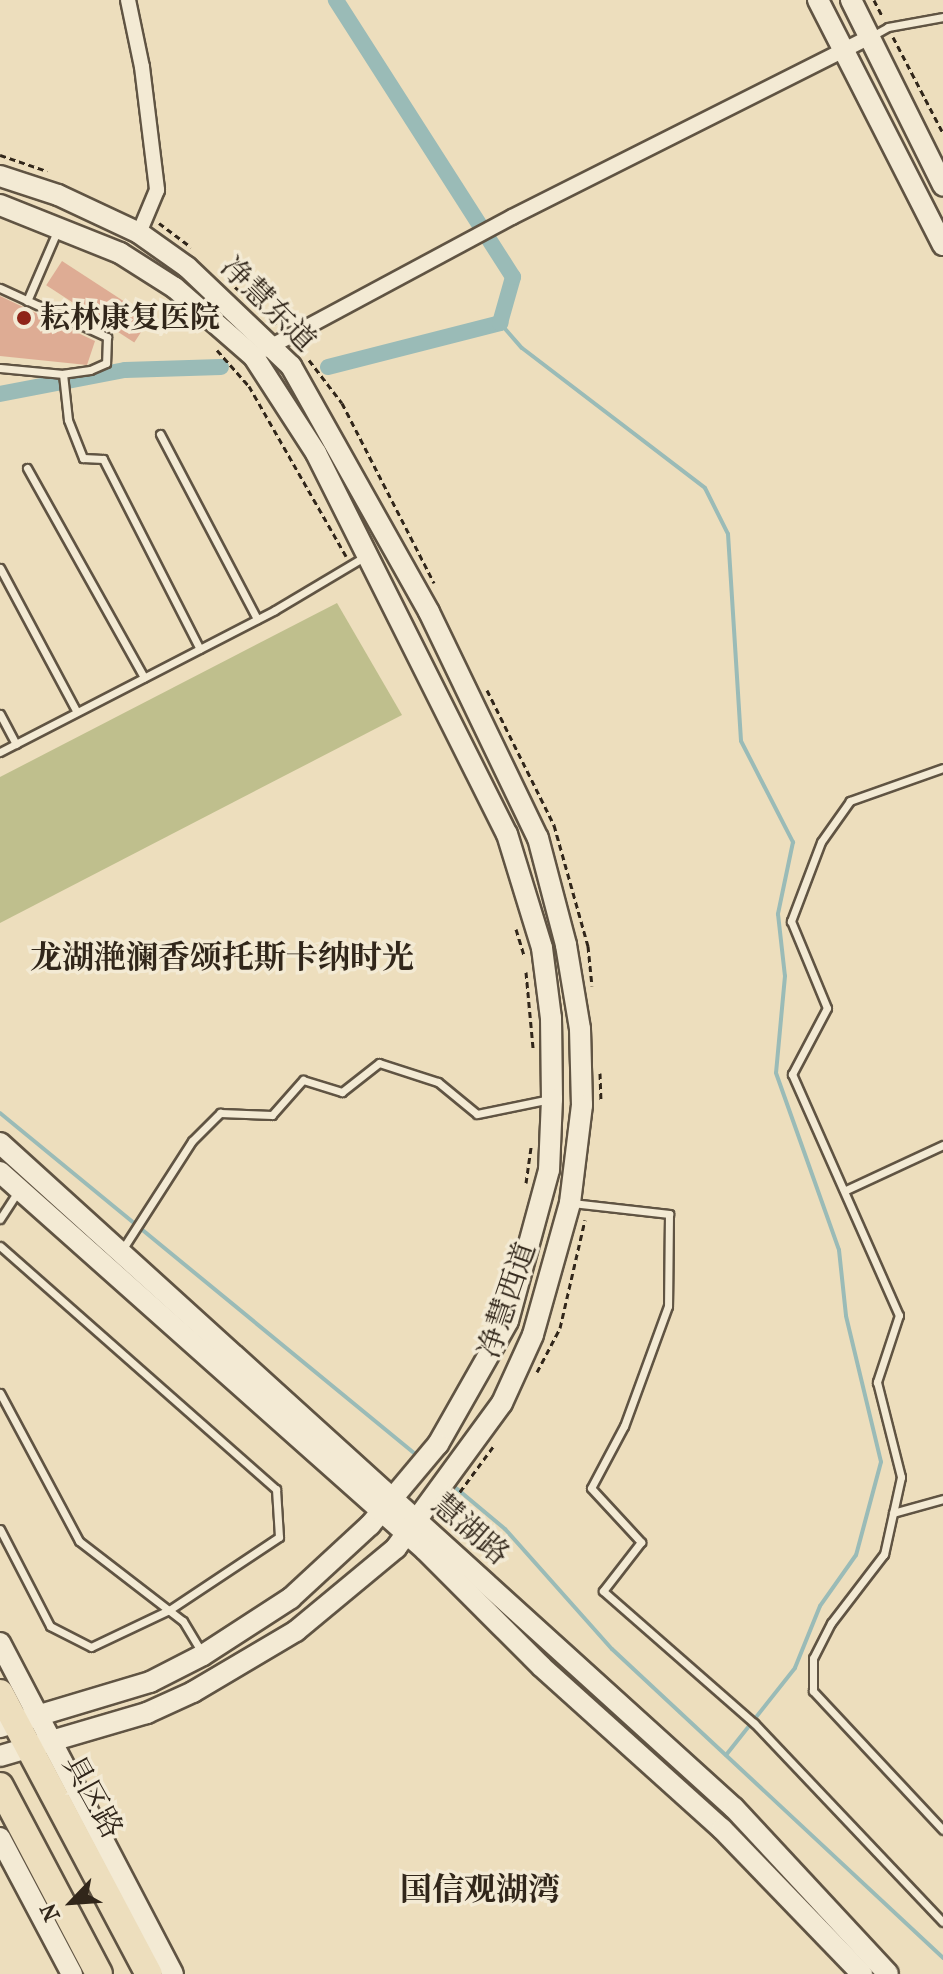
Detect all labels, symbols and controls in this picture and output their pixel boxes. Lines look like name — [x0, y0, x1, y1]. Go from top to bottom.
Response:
street label: 净慧东道 — [213, 250, 323, 360]
place label: 耘林康复医院 — [40, 300, 220, 336]
marker: 耘林康复医院 — [15, 309, 33, 327]
district label: 龙湖滟澜香颂托斯卡纳时光 — [30, 939, 414, 977]
street label: 净慧西道 — [471, 1237, 545, 1363]
street label: 慧湖路 — [424, 1487, 516, 1573]
street label: 具区路 — [54, 1749, 130, 1845]
north arrow — [32, 1862, 112, 1942]
district label: 国信观湖湾 — [400, 1871, 560, 1909]
text: N — [35, 1899, 66, 1925]

